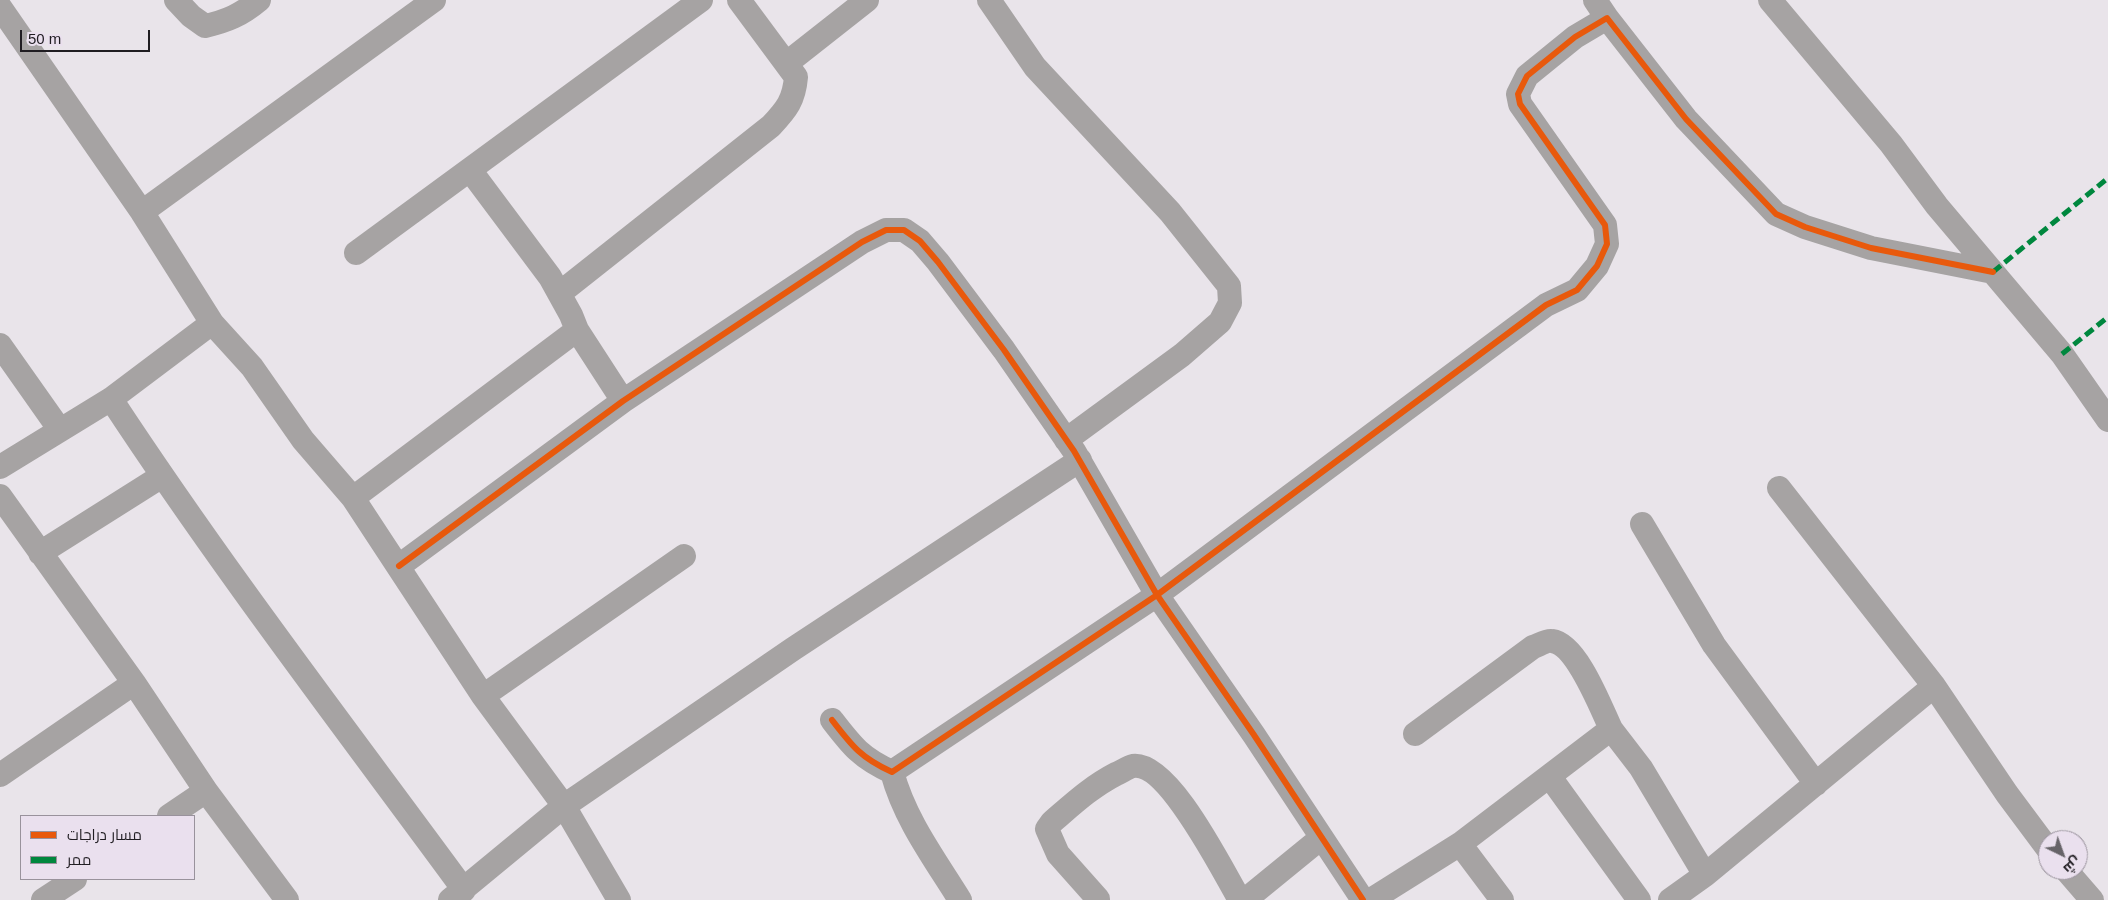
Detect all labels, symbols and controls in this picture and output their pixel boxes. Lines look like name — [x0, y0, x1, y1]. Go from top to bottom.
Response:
scale bar — [22, 20, 152, 52]
text: 50 m — [28, 30, 61, 47]
legend — [20, 815, 195, 880]
text: مسار دراجات — [67, 826, 142, 843]
north arrow — [2038, 830, 2088, 880]
text: ممر — [67, 851, 91, 868]
text: ش — [2060, 853, 2084, 877]

